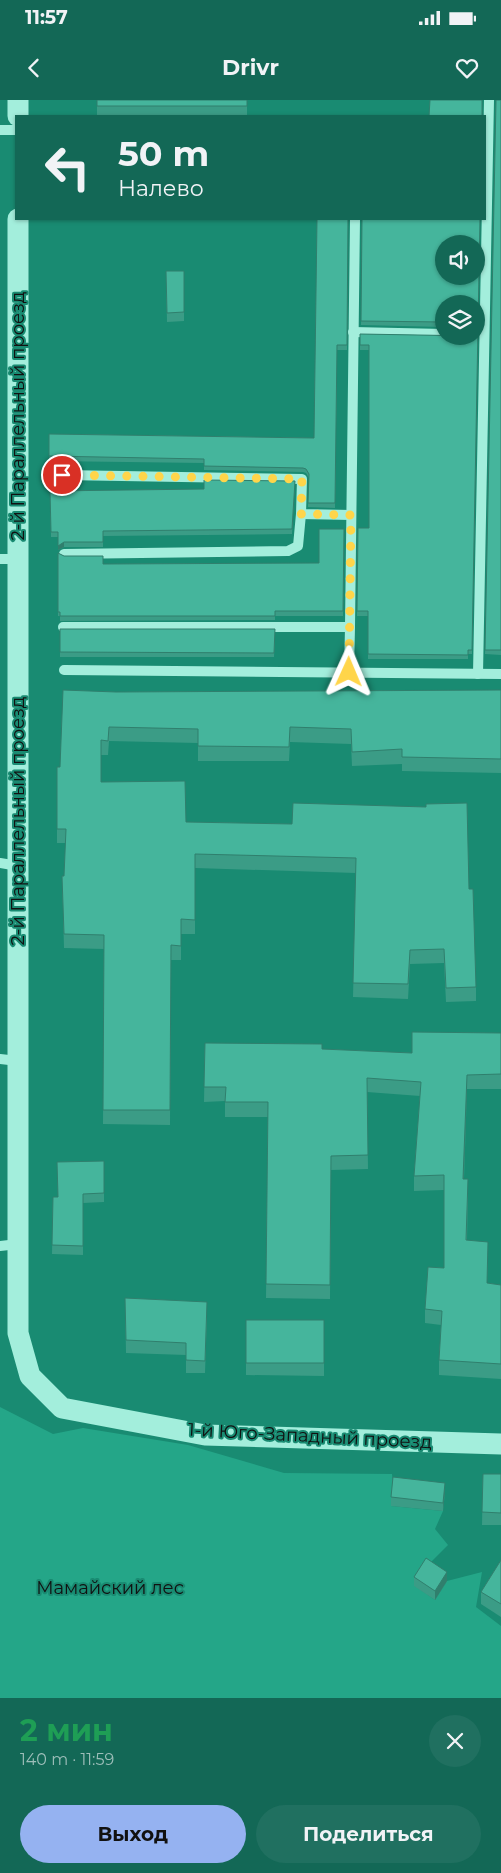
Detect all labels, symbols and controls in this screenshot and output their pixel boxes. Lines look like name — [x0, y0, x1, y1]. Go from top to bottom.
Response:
text: 11:57 — [25, 6, 68, 29]
icon: back — [20, 54, 48, 82]
text: Drivr — [222, 54, 279, 81]
icon: heart — [453, 54, 481, 82]
text: 50 m — [118, 132, 209, 175]
icon: left — [35, 135, 100, 200]
text: Налево — [118, 175, 204, 202]
map controls — [435, 235, 485, 345]
button: sound — [435, 235, 485, 285]
street label: 2-й Параллельный проезд — [7, 291, 29, 541]
button: layers — [435, 295, 485, 345]
pin — [41, 454, 83, 496]
icon: arrive — [48, 461, 76, 489]
position arrow — [322, 645, 374, 697]
street label: 2-й Параллельный проезд — [7, 696, 29, 946]
street label: 1-й Юго-Западный проезд — [187, 1419, 433, 1453]
park label: Мамайский лес — [36, 1577, 184, 1599]
text: 2 мин — [20, 1712, 113, 1749]
button: close — [429, 1715, 481, 1767]
text: 140 m · 11:59 — [20, 1750, 114, 1769]
button: Выход — [20, 1805, 246, 1863]
button: Поделиться — [256, 1805, 481, 1863]

